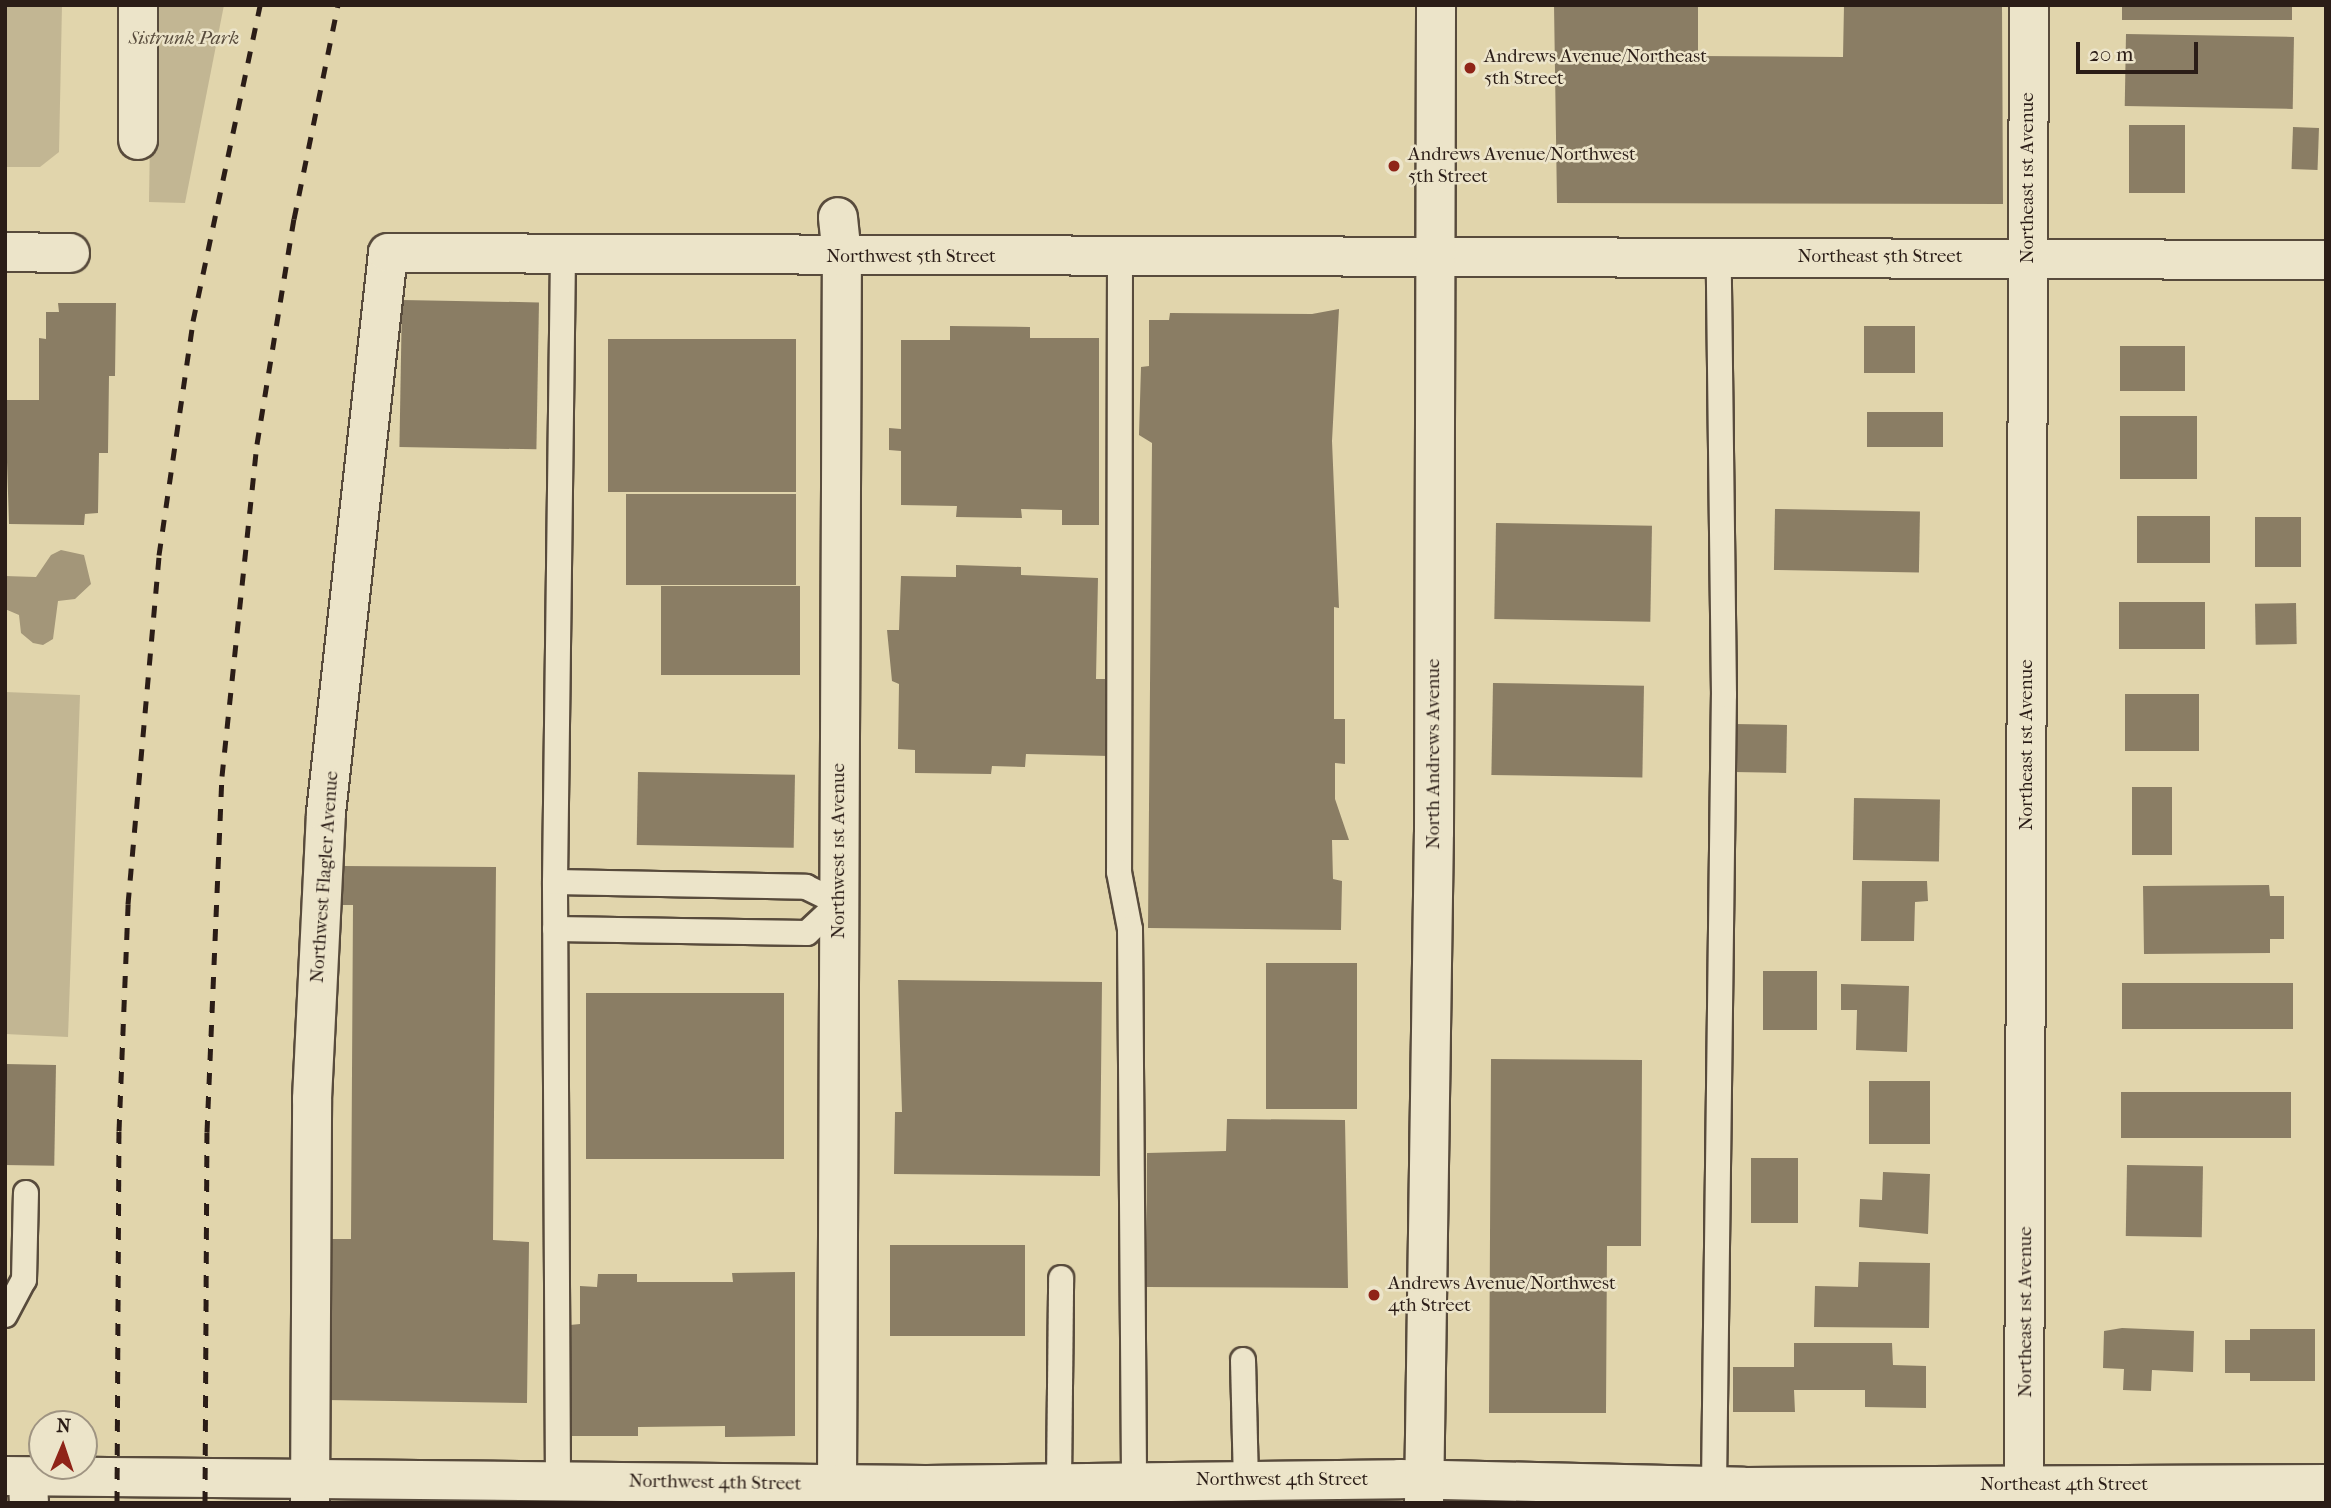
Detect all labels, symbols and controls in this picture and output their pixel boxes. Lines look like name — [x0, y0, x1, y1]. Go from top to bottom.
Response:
park label: Sistrunk Park — [129, 28, 239, 50]
scale bar — [2079, 28, 2202, 72]
text: 20 m — [2089, 42, 2133, 66]
place label: Andrews Avenue/Northeast 5th Street — [1484, 46, 1707, 90]
marker: Andrews Avenue/Northeast 5th Street — [1462, 60, 1478, 76]
street label: Northeast 1st Avenue — [2017, 92, 2039, 264]
place label: Andrews Avenue/Northwest 5th Street — [1408, 144, 1636, 188]
marker: Andrews Avenue/Northwest 5th Street — [1386, 158, 1402, 174]
street label: Northwest 5th Street — [826, 246, 996, 268]
street label: Northeast 5th Street — [1797, 246, 1963, 268]
street label: North Andrews Avenue — [1423, 659, 1445, 849]
street label: Northeast 1st Avenue — [2016, 659, 2038, 831]
street label: Northwest 1st Avenue — [828, 763, 850, 939]
street label: Northwest Flagler Avenue — [306, 770, 344, 984]
street label: Northeast 1st Avenue — [2015, 1226, 2037, 1398]
place label: Andrews Avenue/Northwest 4th Street — [1388, 1273, 1616, 1317]
marker: Andrews Avenue/Northwest 4th Street — [1366, 1287, 1382, 1303]
north arrow — [28, 1410, 98, 1480]
text: N — [56, 1415, 71, 1437]
street label: Northwest 4th Street — [1196, 1469, 1368, 1491]
street label: Northwest 4th Street — [628, 1470, 802, 1496]
street label: Northeast 4th Street — [1980, 1474, 2148, 1496]

